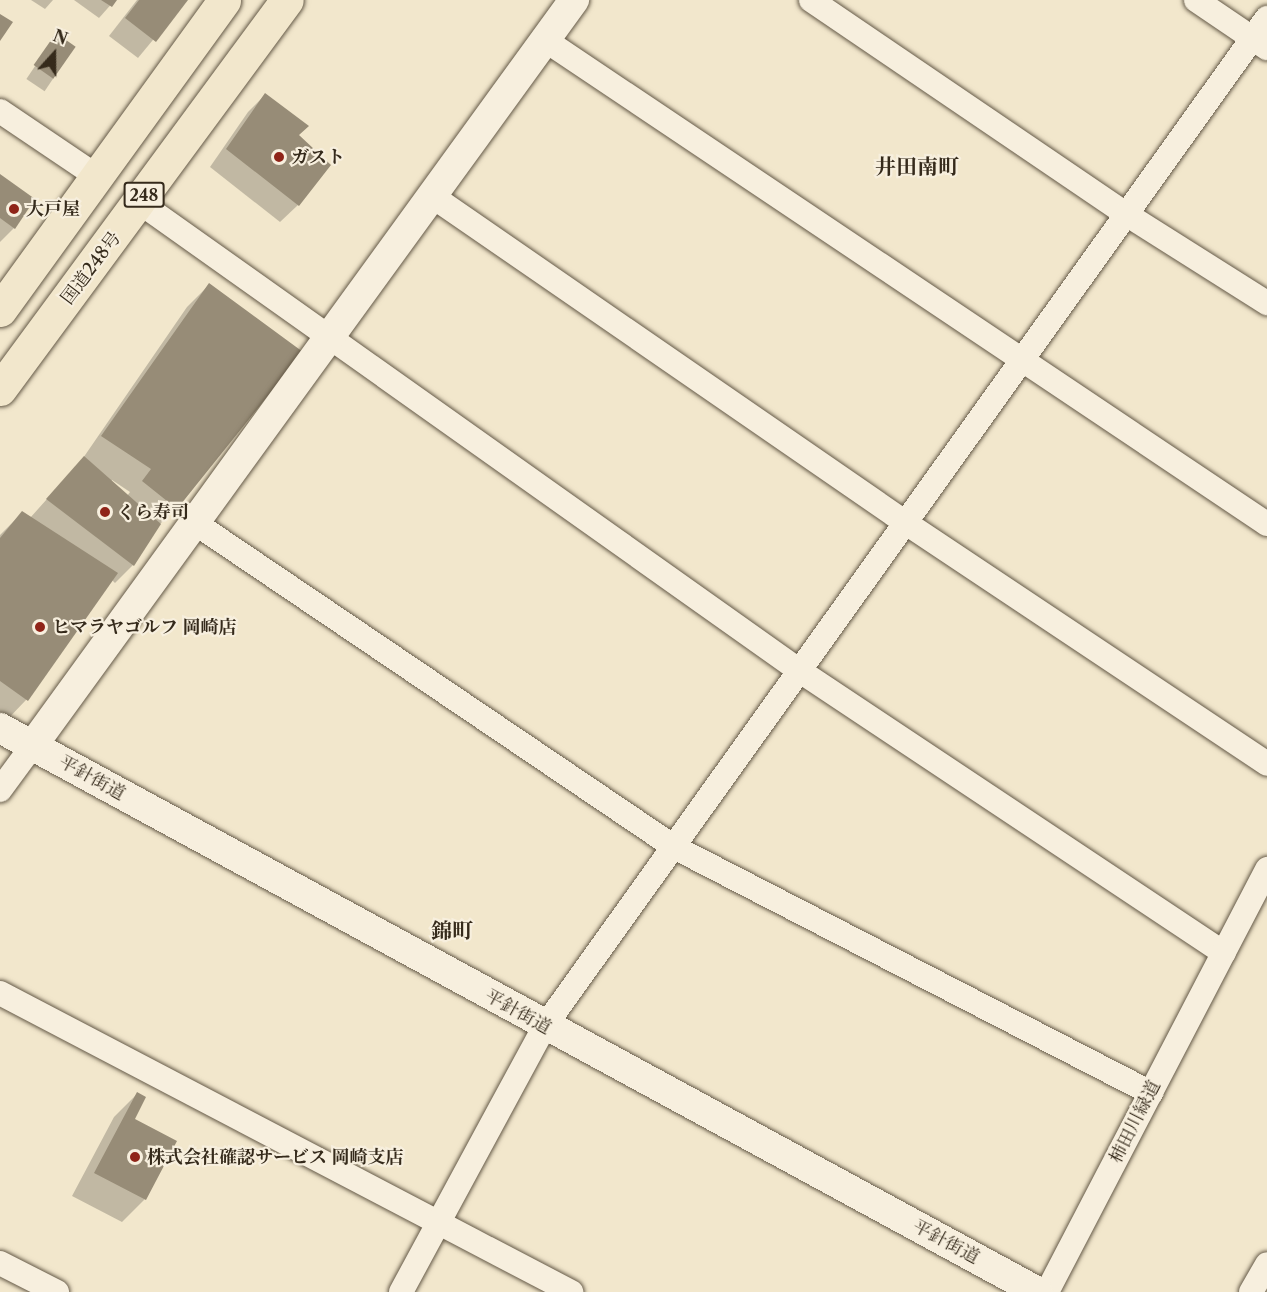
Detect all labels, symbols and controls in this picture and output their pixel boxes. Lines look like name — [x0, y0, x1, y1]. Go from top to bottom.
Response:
north arrow — [24, 24, 84, 84]
text: N — [50, 25, 71, 49]
place label: ガスト — [291, 146, 345, 168]
marker: ガスト — [272, 150, 286, 164]
district label: 井田南町 — [875, 154, 959, 180]
road number: 248 — [123, 182, 165, 208]
place label: 大戸屋 — [26, 198, 80, 220]
marker: 大戸屋 — [7, 202, 21, 216]
street label: 国道248号 — [57, 227, 125, 309]
place label: くら寿司 — [117, 501, 189, 523]
marker: くら寿司 — [98, 505, 112, 519]
place label: ヒマラヤゴルフ 岡崎店 — [52, 616, 237, 638]
marker: ヒマラヤゴルフ 岡崎店 — [33, 620, 47, 634]
street label: 平針街道 — [55, 751, 129, 805]
district label: 錦町 — [431, 918, 473, 944]
street label: 平針街道 — [481, 985, 555, 1039]
street label: 柿田川緑道 — [1105, 1077, 1165, 1167]
place label: 株式会社確認サービス 岡崎支店 — [147, 1146, 404, 1168]
marker: 株式会社確認サービス 岡崎支店 — [128, 1150, 142, 1164]
street label: 平針街道 — [909, 1216, 983, 1268]

